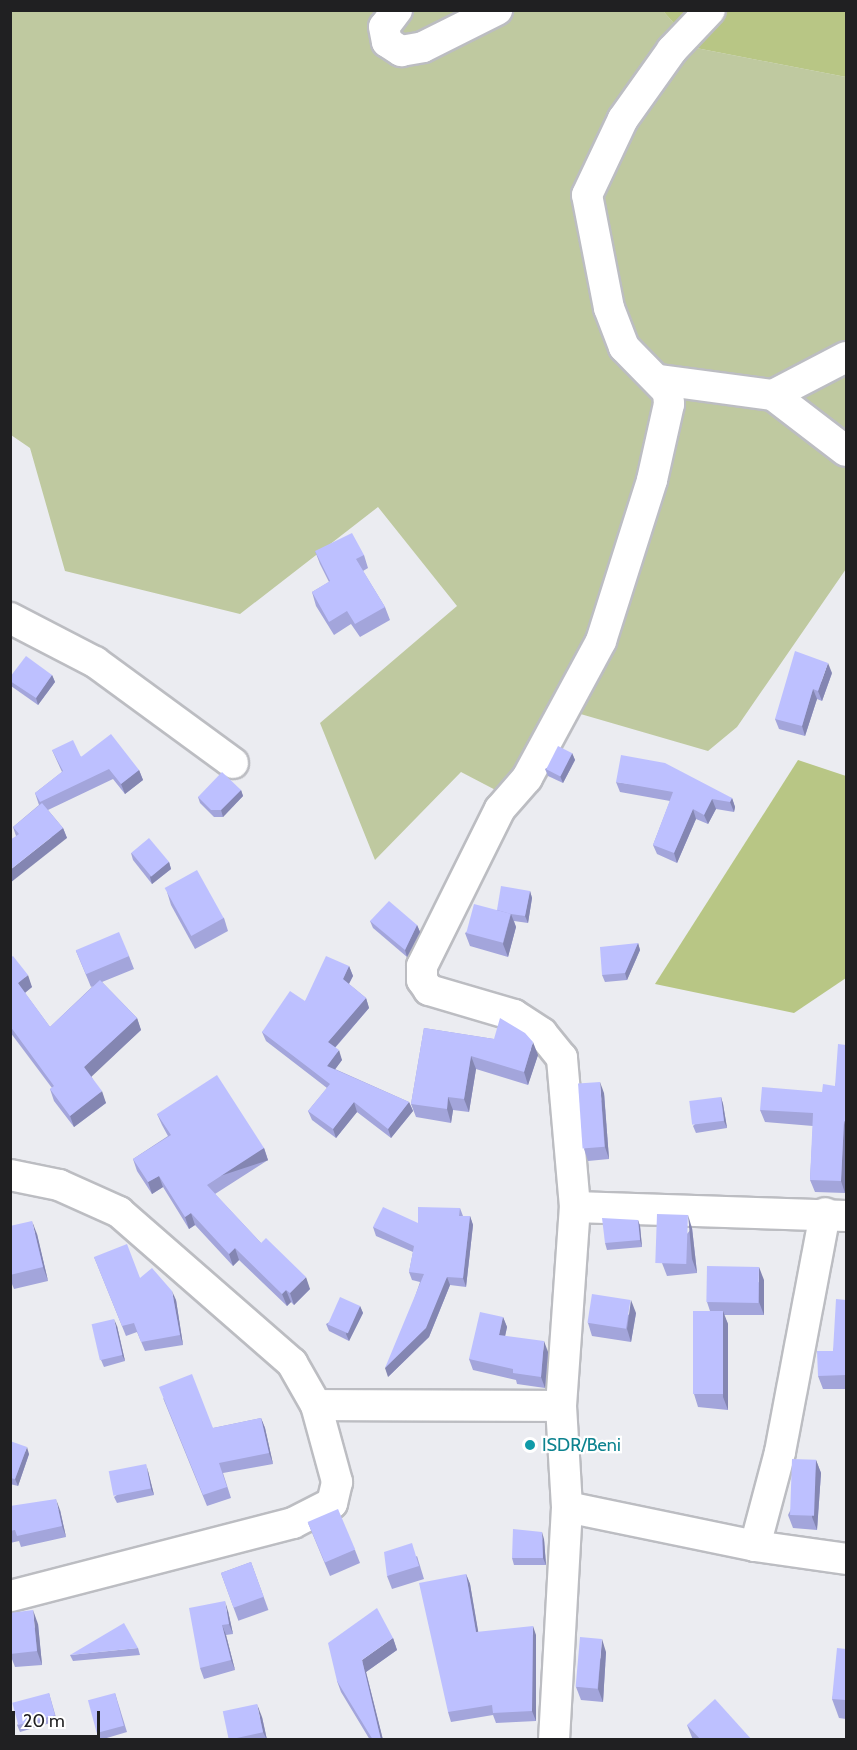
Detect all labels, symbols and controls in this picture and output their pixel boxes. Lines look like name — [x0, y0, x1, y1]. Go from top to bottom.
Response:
place label: ISDR/Beni — [542, 1434, 621, 1456]
marker: ISDR/Beni — [523, 1438, 537, 1452]
scale bar — [15, 1699, 104, 1737]
text: 20 m — [23, 1710, 65, 1732]

